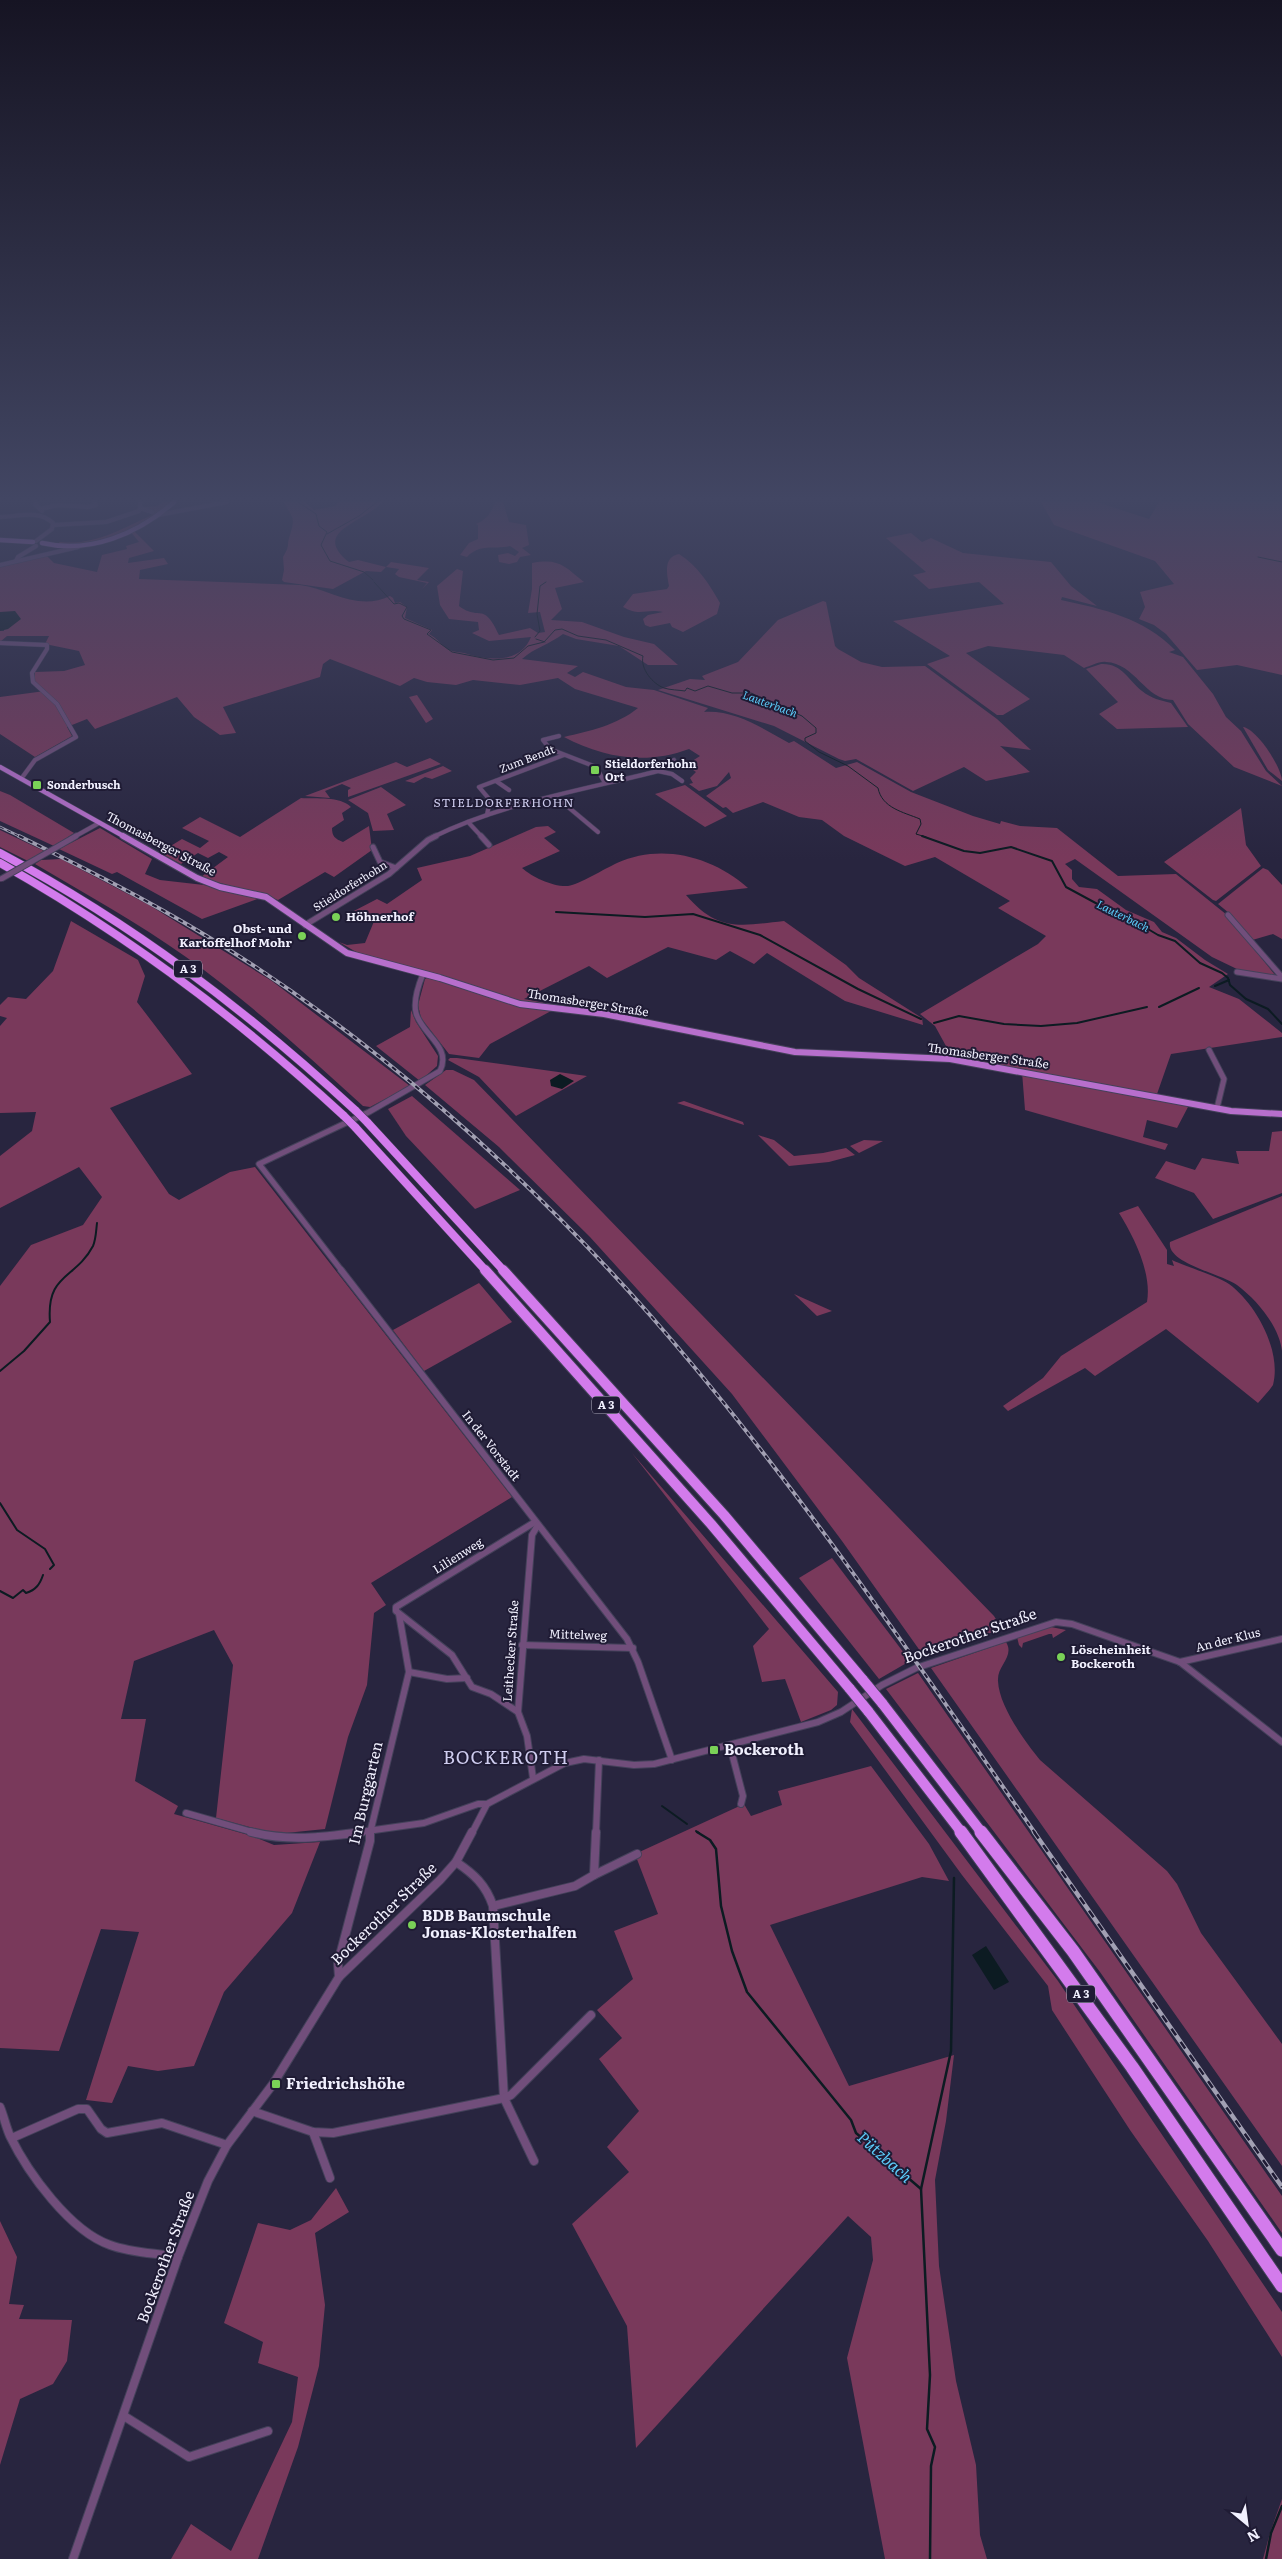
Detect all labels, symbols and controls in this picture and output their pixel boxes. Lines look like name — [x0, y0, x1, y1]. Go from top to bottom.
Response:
water label: Lauterbach — [741, 686, 800, 721]
street label: Zum Bendt — [497, 740, 557, 776]
place label: Stieldorferhohn Ort — [605, 755, 697, 784]
marker: Stieldorferhohn Ort — [589, 764, 601, 776]
place label: Sonderbusch — [47, 776, 121, 792]
marker: Sonderbusch — [31, 779, 43, 791]
district label: STIELDORFERHOHN — [434, 793, 575, 811]
street label: Thomasberger Straße — [103, 806, 220, 880]
street label: Stieldorferhohn — [309, 856, 390, 914]
water label: Lauterbach — [1094, 895, 1153, 935]
place label: Höhnerhof — [346, 907, 416, 925]
marker: Höhnerhof — [330, 911, 342, 923]
place label: Obst- und Kartoffelhof Mohr — [179, 919, 292, 951]
marker: Obst- und Kartoffelhof Mohr — [296, 930, 308, 942]
road number: A 3 — [174, 961, 202, 978]
street label: Thomasberger Straße — [526, 984, 650, 1020]
street label: Thomasberger Straße — [926, 1038, 1050, 1072]
road number: A 3 — [592, 1396, 620, 1414]
street label: In der Vorstadt — [458, 1406, 525, 1485]
street label: Lilienweg — [429, 1532, 486, 1578]
street label: Leithecker Straße — [497, 1599, 523, 1702]
street label: Bockerother Straße — [900, 1601, 1039, 1668]
street label: An der Klus — [1193, 1622, 1263, 1656]
street label: Mittelweg — [549, 1624, 608, 1644]
place label: Löscheinheit Bockeroth — [1071, 1640, 1151, 1672]
marker: Löscheinheit Bockeroth — [1055, 1651, 1067, 1663]
place label: Bockeroth — [724, 1737, 804, 1760]
street label: Im Burggarten — [341, 1739, 388, 1847]
district label: BOCKEROTH — [443, 1743, 569, 1770]
marker: Bockeroth — [708, 1744, 720, 1756]
street label: Bockerother Straße — [325, 1856, 441, 1970]
place label: BDB Baumschule Jonas-Klosterhalfen — [422, 1903, 577, 1943]
marker: BDB Baumschule Jonas-Klosterhalfen — [406, 1919, 418, 1931]
road number: A 3 — [1067, 1986, 1095, 2002]
place label: Friedrichshöhe — [286, 2071, 405, 2094]
marker: Friedrichshöhe — [270, 2078, 282, 2090]
water label: Pützbach — [853, 2125, 919, 2188]
street label: Bockerother Straße — [130, 2187, 199, 2326]
north arrow — [1222, 2499, 1272, 2549]
text: N — [1244, 2525, 1264, 2548]

